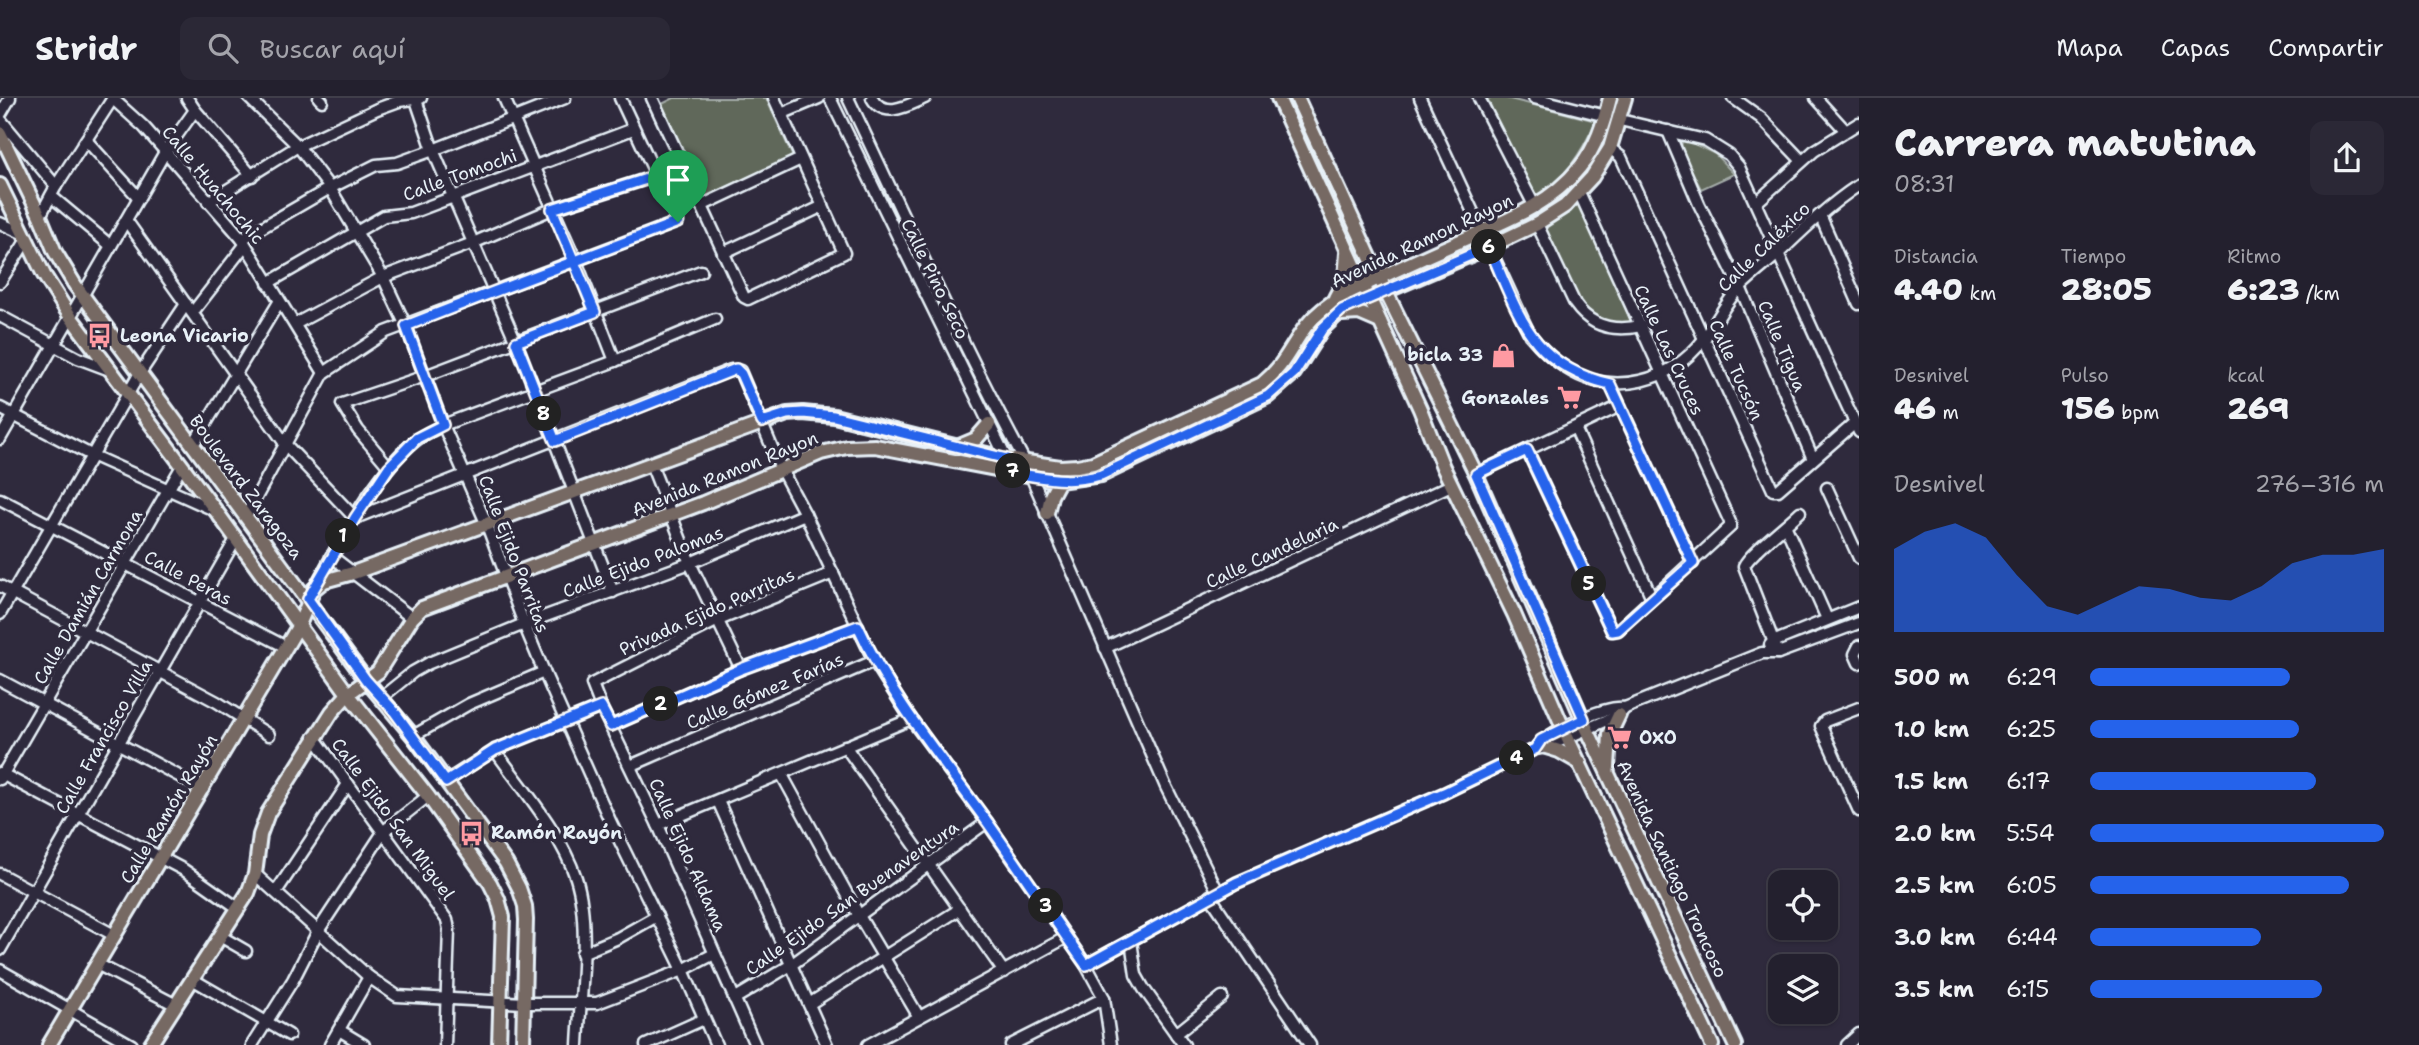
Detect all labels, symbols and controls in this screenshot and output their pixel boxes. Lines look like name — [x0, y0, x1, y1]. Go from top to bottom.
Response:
search box — [180, 17, 670, 80]
text: Stridr — [35, 26, 138, 71]
icon: search — [204, 29, 242, 67]
text: Buscar aquí — [260, 31, 405, 66]
text: Mapa — [2056, 32, 2123, 64]
text: Capas — [2161, 32, 2230, 64]
text: Compartir — [2268, 32, 2384, 64]
text: Carrera matutina — [1894, 117, 2256, 168]
street label: Calle Huachochic — [156, 121, 270, 249]
button: share — [2310, 121, 2384, 195]
street label: Calle Tomochi — [400, 143, 520, 207]
pin — [648, 150, 708, 222]
icon: arrive — [659, 161, 697, 199]
text: 08:31 — [1894, 169, 1955, 199]
street label: Avenida Ramon Rayon — [1327, 188, 1517, 294]
street label: Calle Caléxico — [1712, 197, 1816, 297]
street label: Calle Pino Seco — [895, 215, 975, 343]
pin: 6 — [1472, 230, 1506, 264]
text: 6 — [1482, 234, 1495, 259]
text: Distancia — [1894, 244, 1978, 269]
text: Tiempo — [2061, 244, 2126, 269]
text: Ritmo — [2227, 244, 2281, 269]
text: 4.40 — [1894, 269, 1963, 310]
text: 28:05 — [2061, 269, 2152, 310]
text: 6:23 — [2227, 269, 2300, 310]
street label: Calle Las Cruces — [1628, 281, 1710, 419]
text: km — [1963, 281, 1996, 306]
text: /km — [2300, 281, 2340, 306]
street label: Calle Tigua — [1752, 297, 1812, 395]
street label: Calle Tucsón — [1703, 316, 1769, 424]
bus stop icon: Leona Vicario — [86, 322, 114, 350]
place label: Leona Vicario — [120, 324, 249, 348]
shop icon: bicla 33 — [1489, 341, 1517, 369]
place label: bicla 33 — [1407, 343, 1483, 367]
text: Desnivel — [1894, 363, 1969, 388]
text: Pulso — [2061, 363, 2109, 388]
text: kcal — [2227, 363, 2264, 388]
supermarket icon: Gonzales — [1555, 384, 1583, 412]
place label: Gonzales — [1461, 386, 1549, 410]
text: 46 — [1894, 388, 1936, 429]
text: 156 — [2061, 388, 2115, 429]
text: 269 — [2227, 388, 2289, 429]
pin: 8 — [526, 396, 562, 432]
text: m — [1936, 400, 1959, 425]
text: bpm — [2115, 400, 2159, 425]
text: 8 — [537, 401, 550, 426]
street label: Boulevard Zaragoza — [184, 410, 308, 564]
street label: Avenida Ramon Rayon — [629, 426, 821, 522]
pin: 7 — [996, 454, 1030, 488]
text: 7 — [1006, 458, 1019, 483]
text: Desnivel — [1894, 469, 1985, 499]
text: 276–316 m — [2255, 469, 2384, 499]
street label: Calle Ejido Parritas — [473, 472, 555, 636]
street label: Calle Damián Carmona — [28, 505, 148, 689]
street label: Calle Candelaria — [1202, 512, 1342, 594]
pin: 1 — [326, 518, 360, 554]
street label: Calle Ejido Palomas — [559, 520, 727, 604]
text: 1 — [338, 523, 347, 548]
street label: Calle Peras — [140, 545, 236, 611]
street label: Privada Ejido Parritas — [615, 562, 799, 662]
pin: 5 — [1572, 566, 1606, 602]
text: 5 — [1583, 571, 1594, 596]
street label: Calle Gómez Farías — [683, 647, 847, 735]
street label: Calle Francisco Villa — [50, 656, 158, 818]
text: 500 m — [1894, 662, 1969, 692]
text: 6:29 — [2006, 662, 2057, 692]
pin: 2 — [644, 686, 678, 722]
text: 2 — [654, 691, 667, 716]
text: 1.0 km — [1894, 714, 1969, 744]
text: 6:25 — [2006, 714, 2056, 744]
supermarket icon: OXO — [1605, 724, 1633, 752]
place label: OXO — [1639, 726, 1677, 750]
street label: Calle Ramón Rayón — [115, 730, 223, 888]
street label: Calle Ejido San Miguel — [326, 733, 460, 905]
pin: 4 — [1500, 740, 1534, 776]
text: 4 — [1510, 745, 1523, 770]
street label: Avenida Santiago Troncoso — [1611, 756, 1733, 982]
text: 1.5 km — [1894, 766, 1968, 796]
text: 6:17 — [2006, 766, 2051, 796]
street label: Calle Ejido Aldama — [643, 775, 733, 935]
street label: Calle Ejido San Buenaventura — [741, 815, 963, 981]
text: 2.0 km — [1894, 818, 1976, 848]
text: 5:54 — [2006, 818, 2055, 848]
bus stop icon: Ramón Rayón — [457, 819, 485, 847]
place label: Ramón Rayón — [491, 821, 622, 845]
map controls — [1768, 870, 1838, 1024]
button: locate — [1768, 870, 1838, 940]
text: 2.5 km — [1894, 870, 1975, 900]
text: 6:05 — [2006, 870, 2057, 900]
pin: 3 — [1028, 888, 1064, 924]
text: 3 — [1039, 893, 1052, 918]
text: 3.0 km — [1894, 922, 1975, 952]
text: 6:44 — [2006, 922, 2058, 952]
button: layers — [1768, 954, 1838, 1024]
text: 3.5 km — [1894, 974, 1974, 1004]
text: 6:15 — [2006, 974, 2049, 1004]

